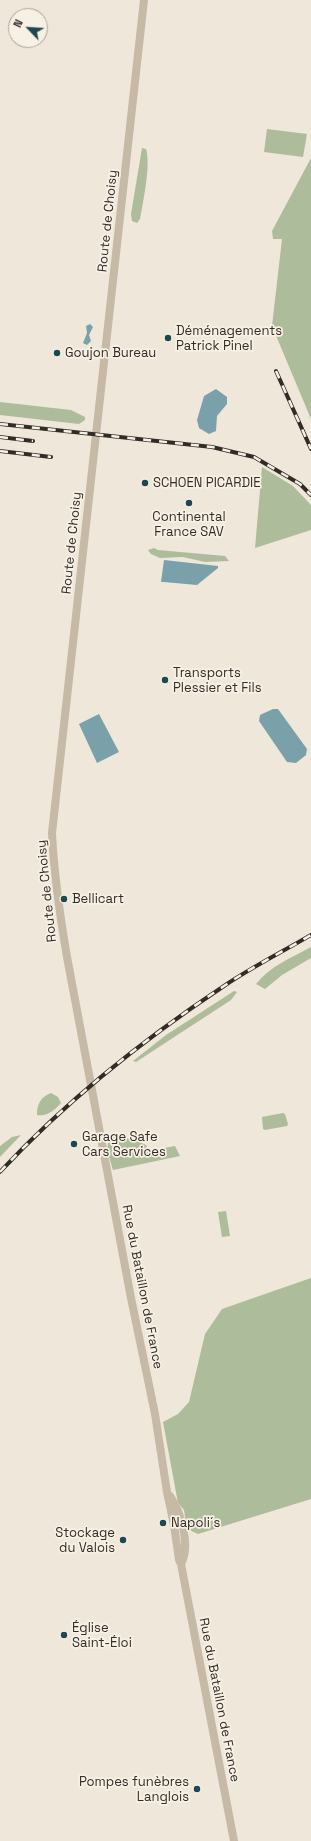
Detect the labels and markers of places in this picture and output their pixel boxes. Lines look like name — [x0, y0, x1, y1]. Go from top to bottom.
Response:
place label: Déménagements Patrick Pinel — [176, 323, 282, 354]
marker: Déménagements Patrick Pinel — [163, 333, 173, 343]
place label: Goujon Bureau — [65, 345, 156, 361]
marker: Goujon Bureau — [52, 348, 62, 358]
place label: SCHOEN PICARDIE — [153, 475, 261, 491]
marker: SCHOEN PICARDIE — [140, 478, 150, 488]
marker: Continental France SAV — [184, 498, 194, 508]
place label: Continental France SAV — [152, 509, 226, 540]
place label: Transports Plessier et Fils — [173, 665, 262, 696]
marker: Transports Plessier et Fils — [160, 675, 170, 685]
place label: Bellicart — [72, 891, 124, 907]
marker: Bellicart — [59, 894, 69, 904]
place label: Garage Safe Cars Services — [82, 1129, 166, 1160]
marker: Garage Safe Cars Services — [69, 1139, 79, 1149]
place label: Napoli´s — [171, 1515, 220, 1531]
marker: Napoli´s — [158, 1518, 168, 1528]
place label: Stockage du Valois — [55, 1525, 115, 1556]
marker: Stockage du Valois — [118, 1535, 128, 1545]
place label: Église Saint-Éloi — [72, 1620, 132, 1651]
marker: Église Saint-Éloi — [59, 1630, 69, 1640]
place label: Pompes funèbres Langlois — [79, 1774, 189, 1805]
marker: Pompes funèbres Langlois — [192, 1784, 202, 1794]

